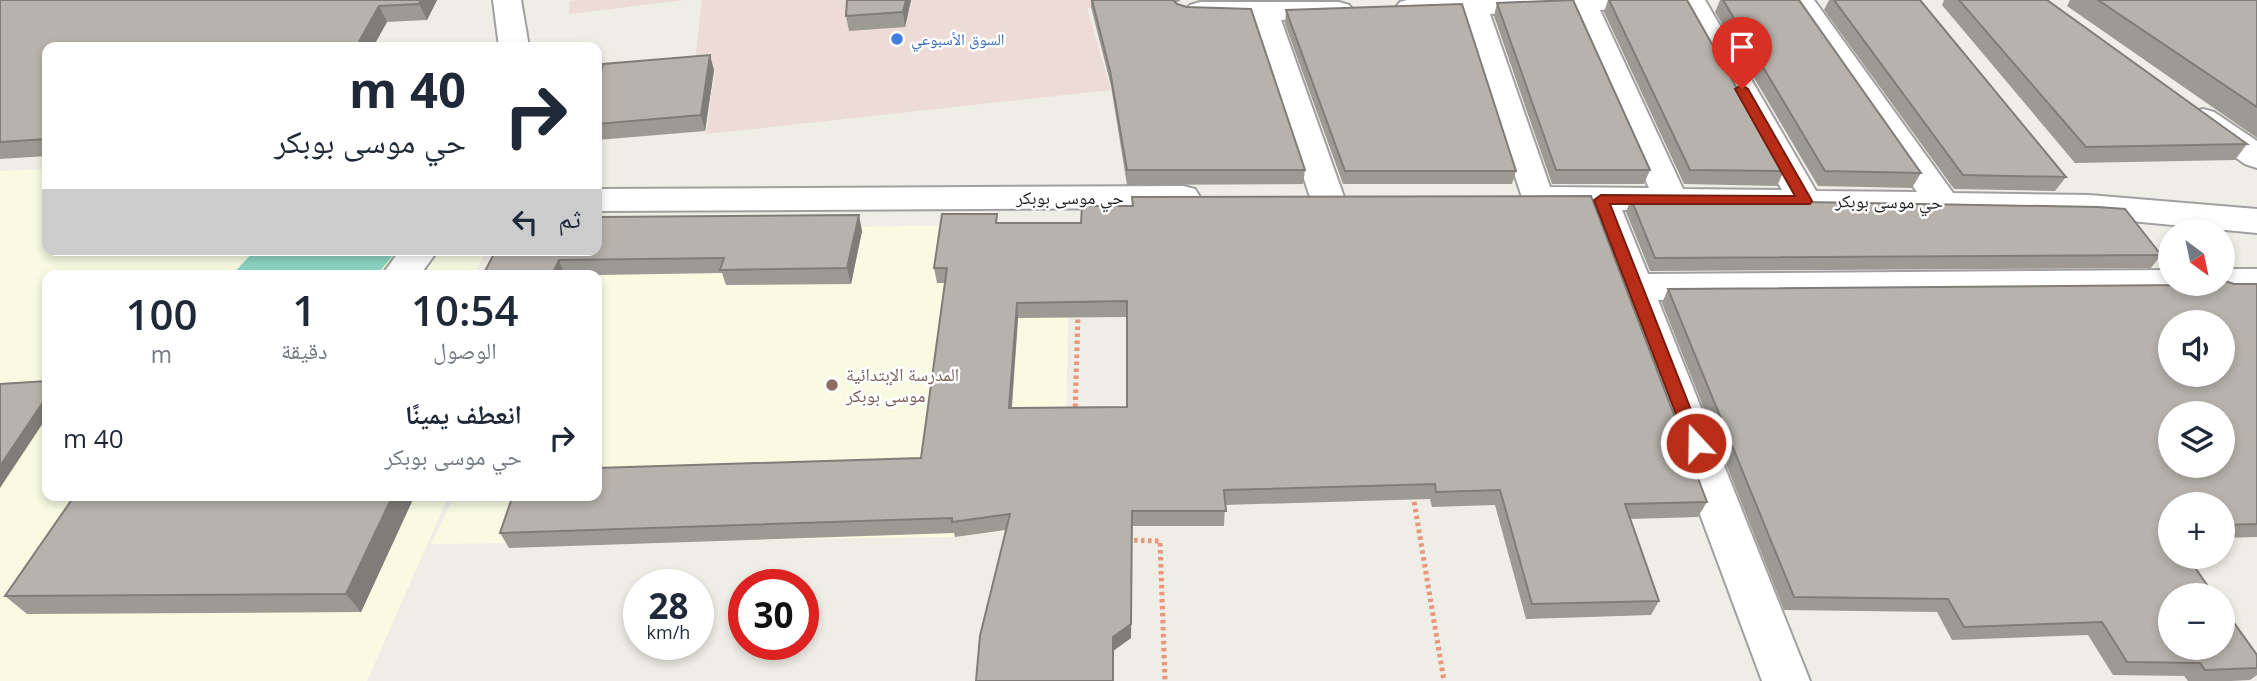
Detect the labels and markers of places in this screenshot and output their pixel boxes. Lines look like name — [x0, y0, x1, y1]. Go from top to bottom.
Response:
pin — [1712, 17, 1772, 89]
place label: السوق الأسبوعي — [911, 28, 1005, 52]
marker: السوق الأسبوعي — [889, 31, 905, 47]
place label: المدرسة الإبتدائية موسى بوبكر — [845, 362, 959, 407]
marker: المدرسة الإبتدائية موسى بوبكر — [824, 377, 840, 393]

